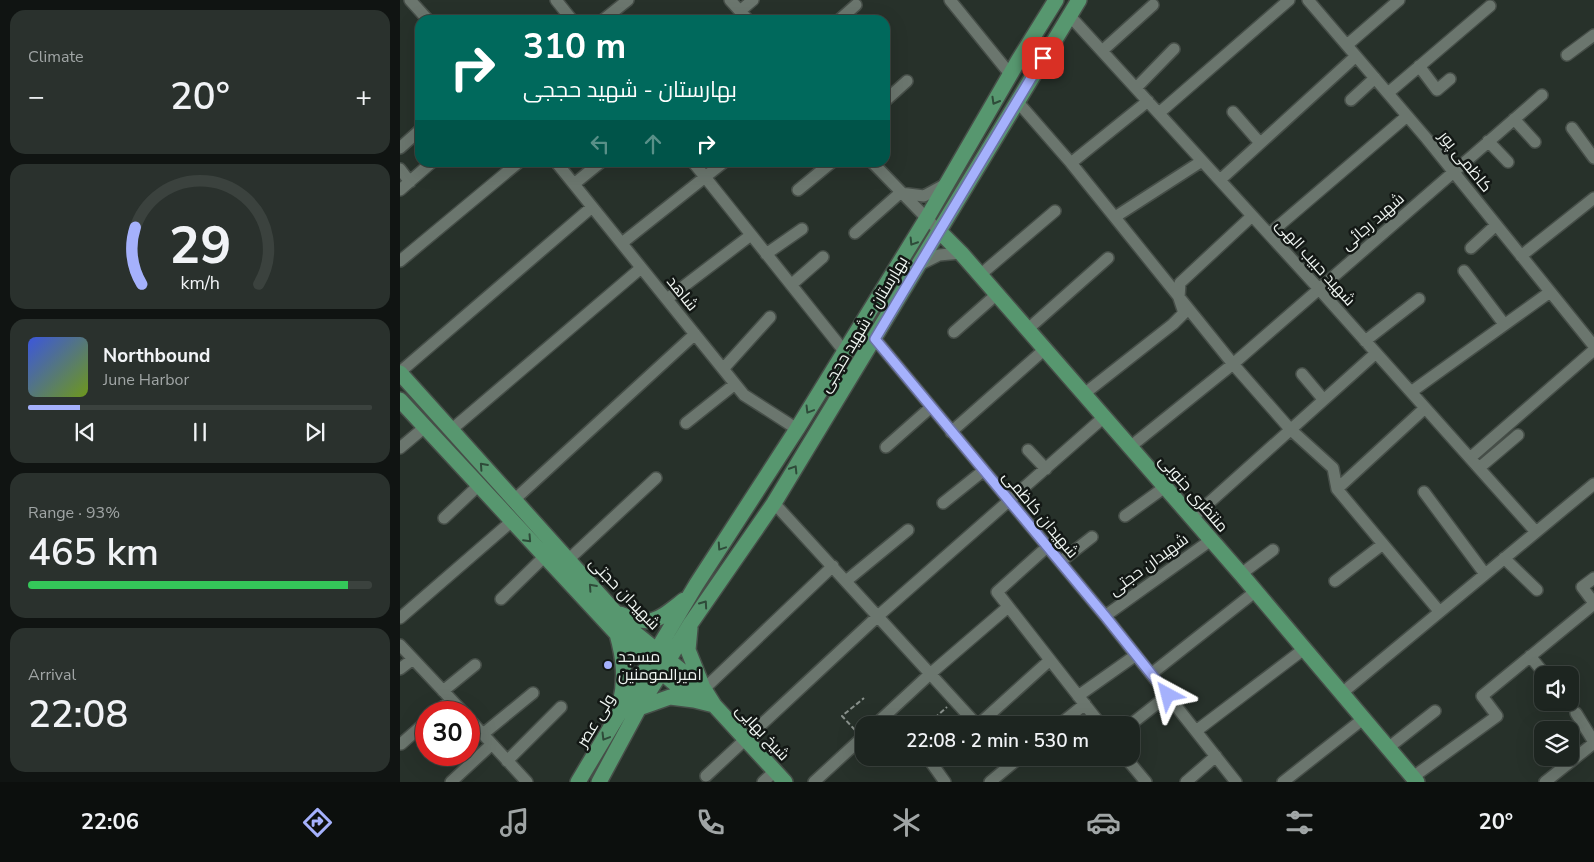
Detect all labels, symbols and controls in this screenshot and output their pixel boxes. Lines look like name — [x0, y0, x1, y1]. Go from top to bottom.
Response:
text: 310 m — [523, 23, 626, 70]
icon: right — [440, 35, 505, 100]
pin — [1022, 37, 1064, 79]
icon: arrive — [1029, 44, 1057, 72]
text: Climate — [28, 46, 83, 68]
text: 20° — [170, 71, 230, 122]
text: بهارستان - شهید حججی — [523, 75, 737, 105]
text: − — [28, 78, 45, 116]
text: + — [355, 78, 372, 116]
one-way arrow — [991, 96, 1001, 105]
street label: کاظمی پور — [1433, 125, 1497, 197]
icon: left — [586, 130, 614, 158]
icon: ahead — [639, 130, 667, 158]
icon: right — [692, 130, 720, 158]
street label: شهید رجائی — [1336, 188, 1409, 255]
text: 29 — [169, 210, 231, 281]
street label: شهید حبیب الهی — [1270, 214, 1360, 311]
one-way arrow — [909, 236, 919, 245]
street label: بهارستان - شهید حججی — [814, 252, 913, 397]
text: km/h — [180, 271, 220, 295]
street label: شاهد — [661, 271, 703, 316]
text: Northbound — [103, 343, 210, 369]
text: June Harbor — [103, 369, 189, 391]
one-way arrow — [805, 404, 815, 413]
icon: previous — [71, 418, 99, 446]
icon: pause — [186, 418, 214, 446]
icon: next — [301, 418, 329, 446]
street label: منتظری جنوبی — [1153, 450, 1233, 537]
one-way arrow — [480, 462, 489, 471]
one-way arrow — [788, 466, 798, 475]
street label: شهیدان کاظمی — [997, 466, 1083, 563]
text: Range · 93% — [28, 502, 120, 524]
text: 465 km — [28, 527, 159, 578]
street label: شهیدان حجتی — [1104, 528, 1193, 601]
one-way arrow — [522, 533, 531, 542]
one-way arrow — [718, 541, 728, 550]
street label: شهیدان حجتی — [584, 552, 665, 635]
one-way arrow — [589, 583, 598, 592]
one-way arrow — [698, 600, 707, 610]
place label: مسجد امیرالمومنین — [618, 646, 702, 686]
marker: مسجد امیرالمومنین — [602, 659, 614, 671]
text: Arrival — [28, 664, 76, 686]
map controls — [1534, 666, 1579, 766]
button: sound — [1534, 666, 1579, 711]
position arrow — [1141, 668, 1193, 720]
text: 22:08 — [28, 689, 128, 740]
street label: ولی عصر — [571, 690, 620, 752]
street label: شیخ بهایی — [730, 700, 794, 766]
speed limit sign: 30 — [415, 701, 480, 766]
button: layers — [1534, 721, 1579, 766]
text: 22:08 · 2 min · 530 m — [906, 728, 1089, 754]
one-way arrow — [601, 731, 611, 740]
icon: directions — [300, 805, 335, 840]
icon: music — [497, 805, 532, 840]
icon: phone — [693, 805, 728, 840]
icon: climate — [889, 805, 924, 840]
icon: car — [1086, 805, 1121, 840]
icon: filters — [1282, 805, 1317, 840]
text: 22:06 — [81, 807, 139, 837]
text: 20° — [1478, 807, 1513, 837]

